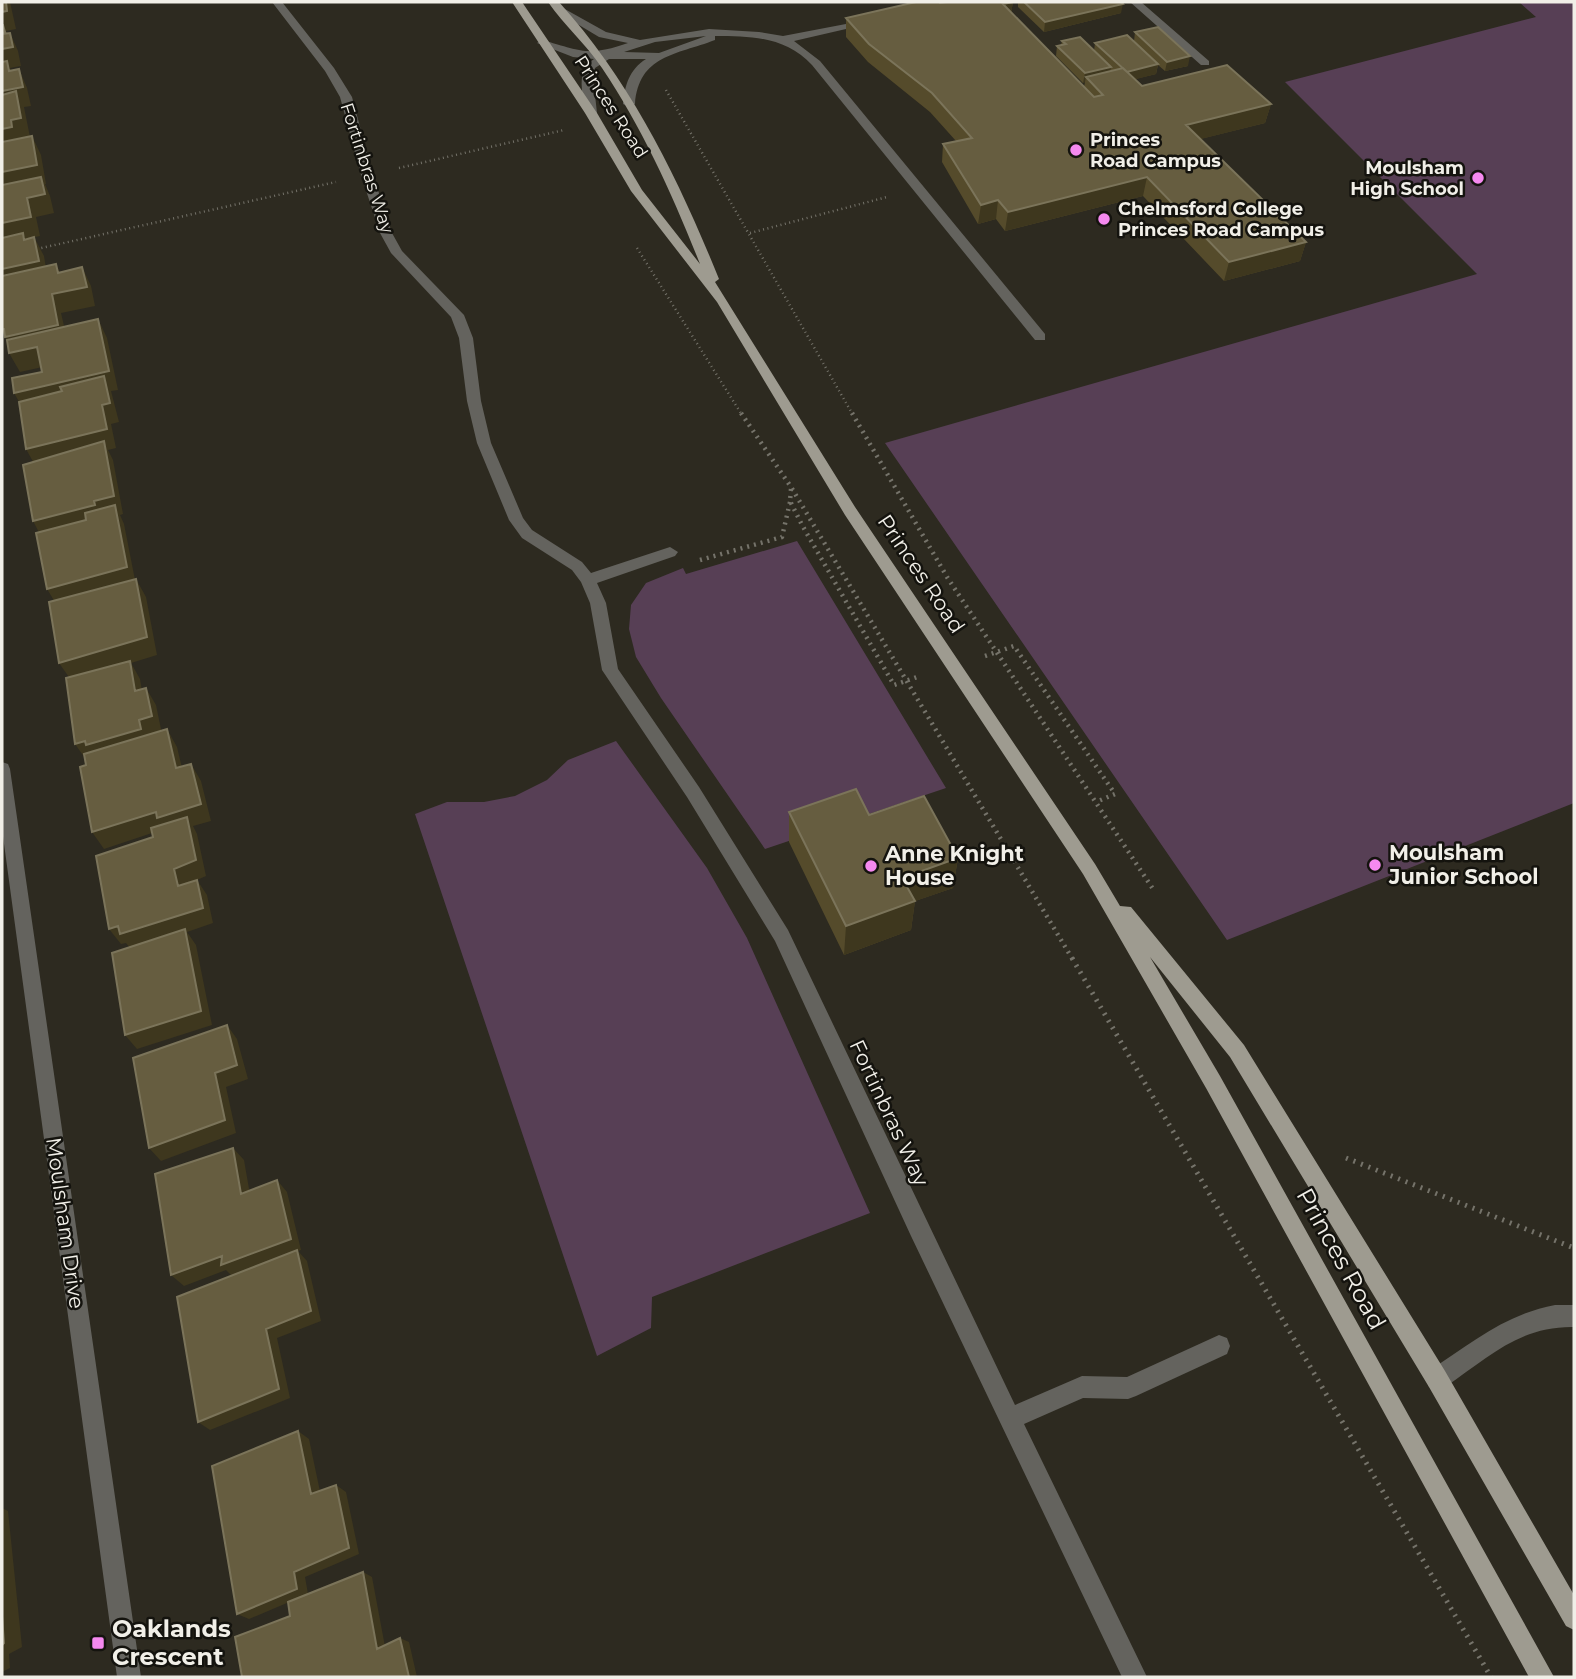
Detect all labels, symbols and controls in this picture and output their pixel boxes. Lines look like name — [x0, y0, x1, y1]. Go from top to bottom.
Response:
street label: Princes Road — [570, 52, 652, 162]
street label: Fortinbras Way — [336, 100, 399, 236]
place label: Princes Road Campus — [1090, 129, 1221, 172]
marker: Princes Road Campus — [1068, 142, 1084, 158]
place label: Moulsham High School — [1350, 157, 1464, 200]
marker: Moulsham High School — [1470, 170, 1486, 186]
place label: Chelmsford College Princes Road Campus — [1118, 198, 1324, 241]
marker: Chelmsford College Princes Road Campus — [1096, 211, 1112, 227]
street label: Princes Road — [873, 510, 970, 638]
place label: Moulsham Junior School — [1388, 840, 1539, 889]
place label: Anne Knight House — [884, 841, 1024, 890]
marker: Moulsham Junior School — [1367, 857, 1383, 873]
marker: Anne Knight House — [863, 858, 879, 874]
street label: Fortinbras Way — [845, 1036, 935, 1191]
street label: Moulsham Drive — [41, 1136, 90, 1310]
street label: Princes Road — [1291, 1183, 1392, 1335]
place label: Oaklands Crescent — [112, 1614, 231, 1671]
marker: Oaklands Crescent — [90, 1635, 106, 1651]

